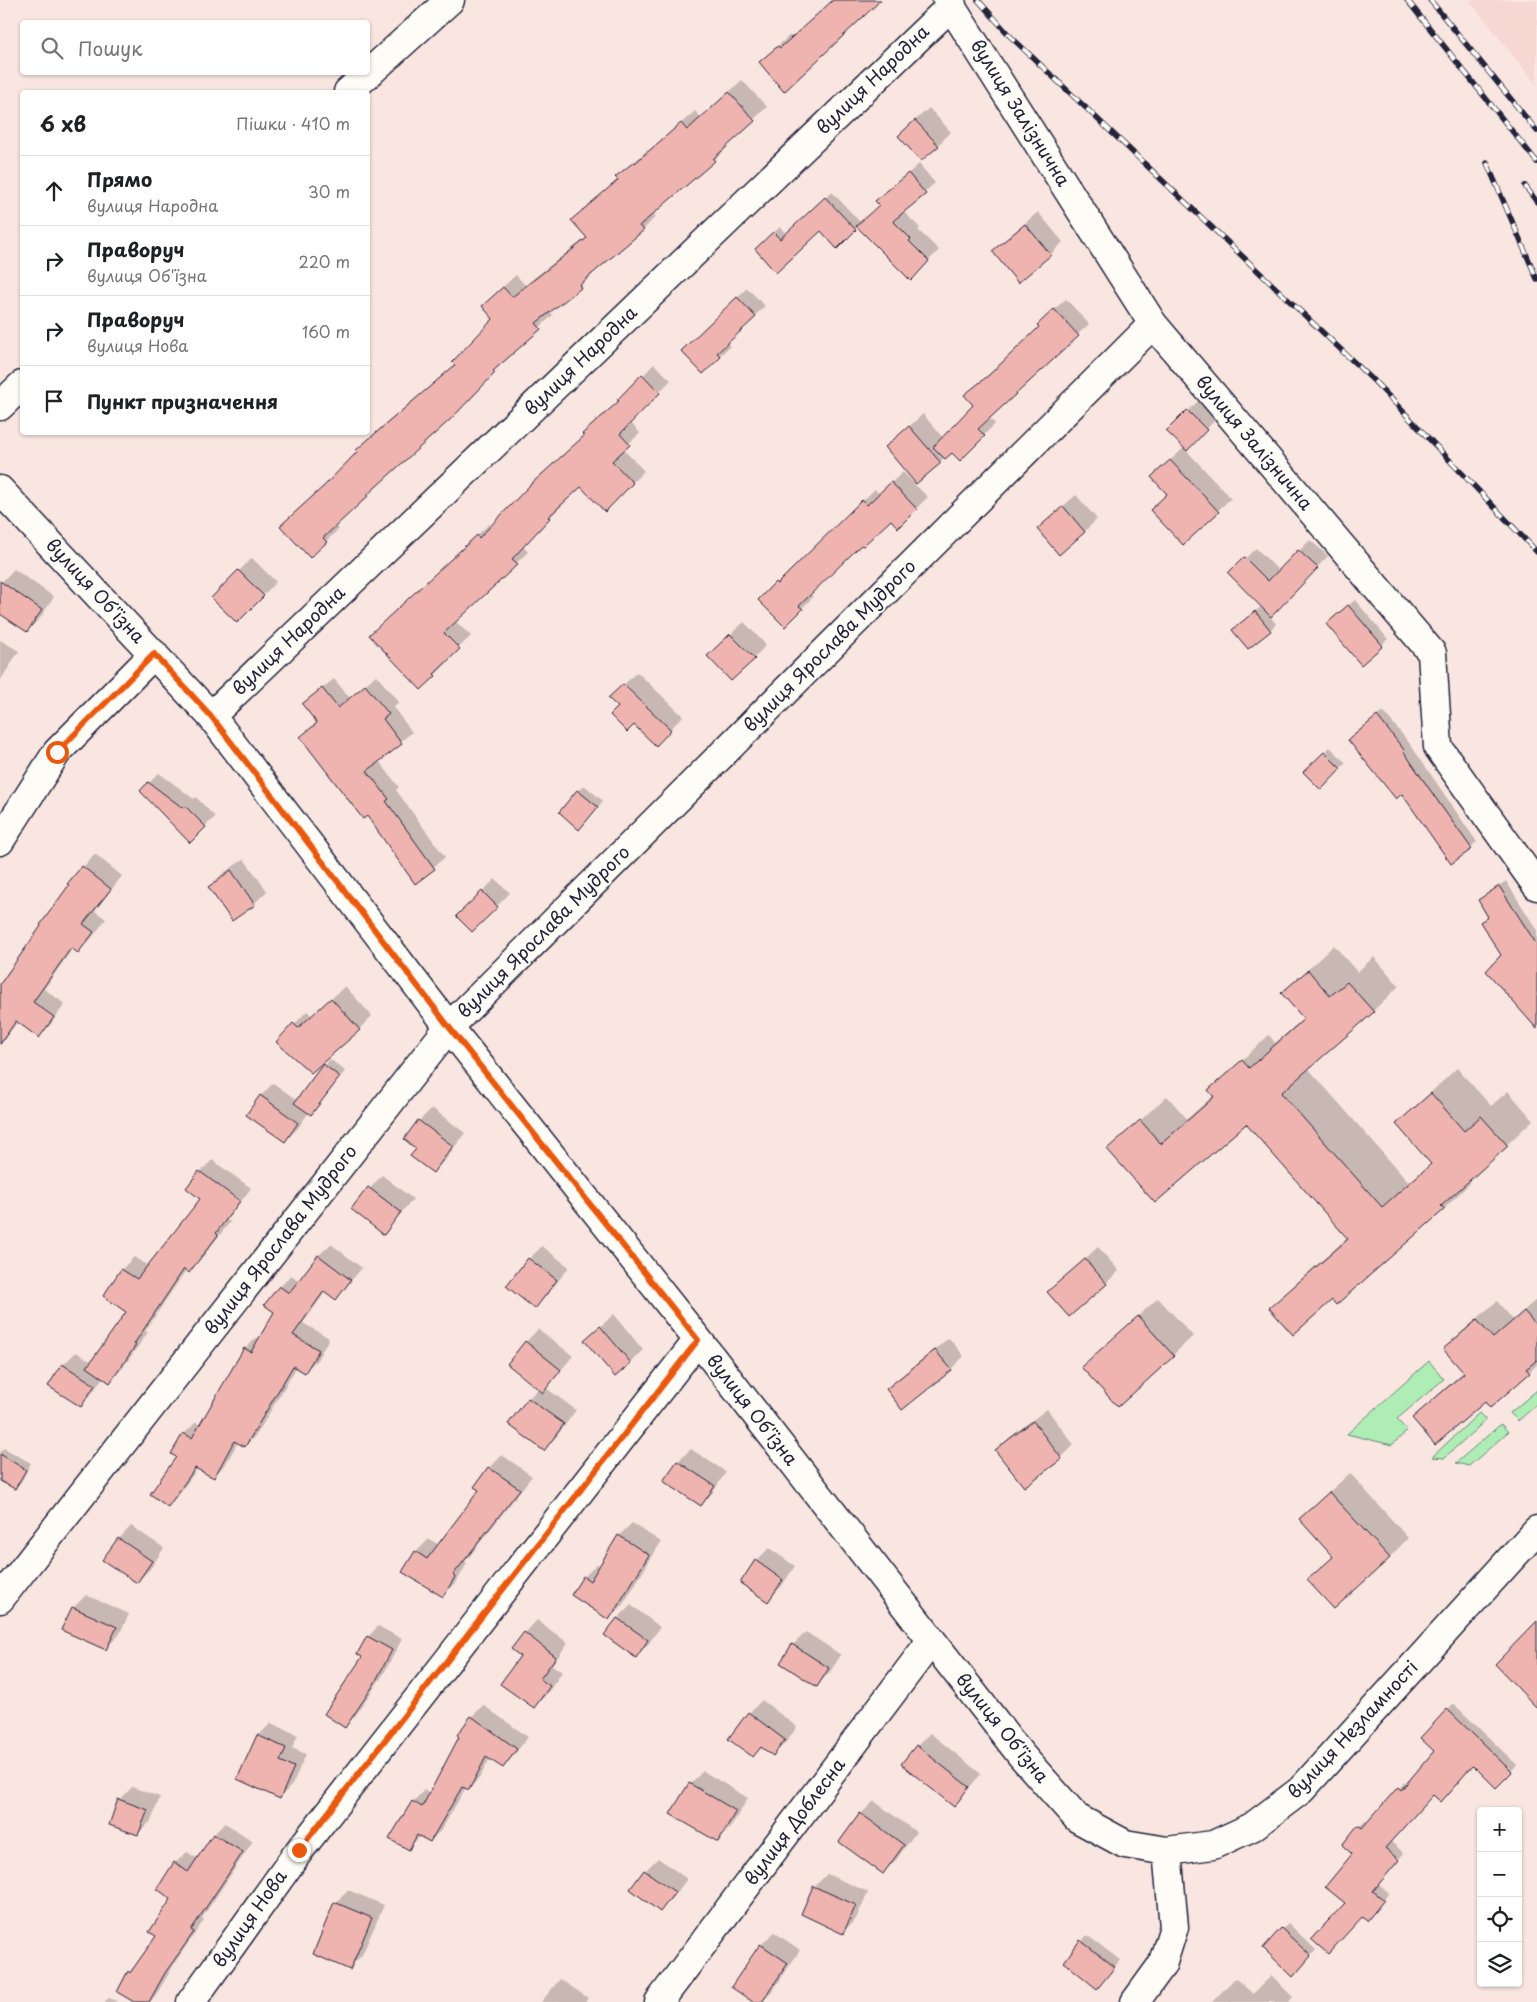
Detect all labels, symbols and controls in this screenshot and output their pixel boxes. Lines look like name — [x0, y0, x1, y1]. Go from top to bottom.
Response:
street label: вулиця Народна — [809, 17, 935, 140]
search box — [20, 20, 370, 75]
street label: вулиця Залізнична — [965, 33, 1078, 192]
icon: search — [38, 34, 66, 62]
text: Пошук — [78, 34, 143, 62]
text: 6 хв — [40, 107, 86, 139]
text: Пішки · 410 m — [236, 111, 350, 135]
text: Прямо — [87, 165, 152, 193]
icon: ahead — [40, 177, 68, 205]
text: 30 m — [308, 179, 350, 203]
text: вулиця Народна — [87, 193, 218, 217]
text: Праворуч — [87, 235, 184, 263]
icon: right — [40, 247, 68, 275]
text: 220 m — [299, 249, 350, 273]
text: вулиця Об'їзна — [87, 263, 207, 287]
street label: вулиця Народна — [517, 298, 643, 421]
text: Праворуч — [87, 305, 184, 333]
icon: right — [40, 317, 68, 345]
text: 160 m — [302, 319, 350, 343]
text: вулиця Нова — [87, 333, 188, 357]
street label: вулиця Залізнична — [1190, 369, 1320, 516]
icon: arrive — [40, 387, 68, 415]
text: Пункт призначення — [87, 387, 278, 415]
street label: вулиця Об'їзна — [40, 531, 152, 649]
street label: вулиця Ярослава Мудрого — [737, 553, 921, 737]
street label: вулиця Народна — [225, 578, 351, 701]
route start — [46, 741, 69, 764]
street label: вулиця Ярослава Мудрого — [451, 839, 635, 1023]
street label: вулиця Ярослава Мудрого — [197, 1138, 363, 1340]
street label: вулиця Об'їзна — [701, 1348, 806, 1471]
street label: вулиця Незламності — [1281, 1654, 1423, 1804]
street label: вулиця Об'їзна — [950, 1666, 1057, 1789]
street label: вулиця Доблесна — [737, 1751, 851, 1890]
map controls — [1477, 1807, 1522, 1987]
button: + — [1477, 1807, 1522, 1852]
route end — [288, 1839, 311, 1862]
button: − — [1477, 1852, 1522, 1897]
street label: вулиця Нова — [205, 1863, 293, 1973]
button: locate — [1477, 1897, 1522, 1942]
button: layers — [1477, 1942, 1522, 1987]

